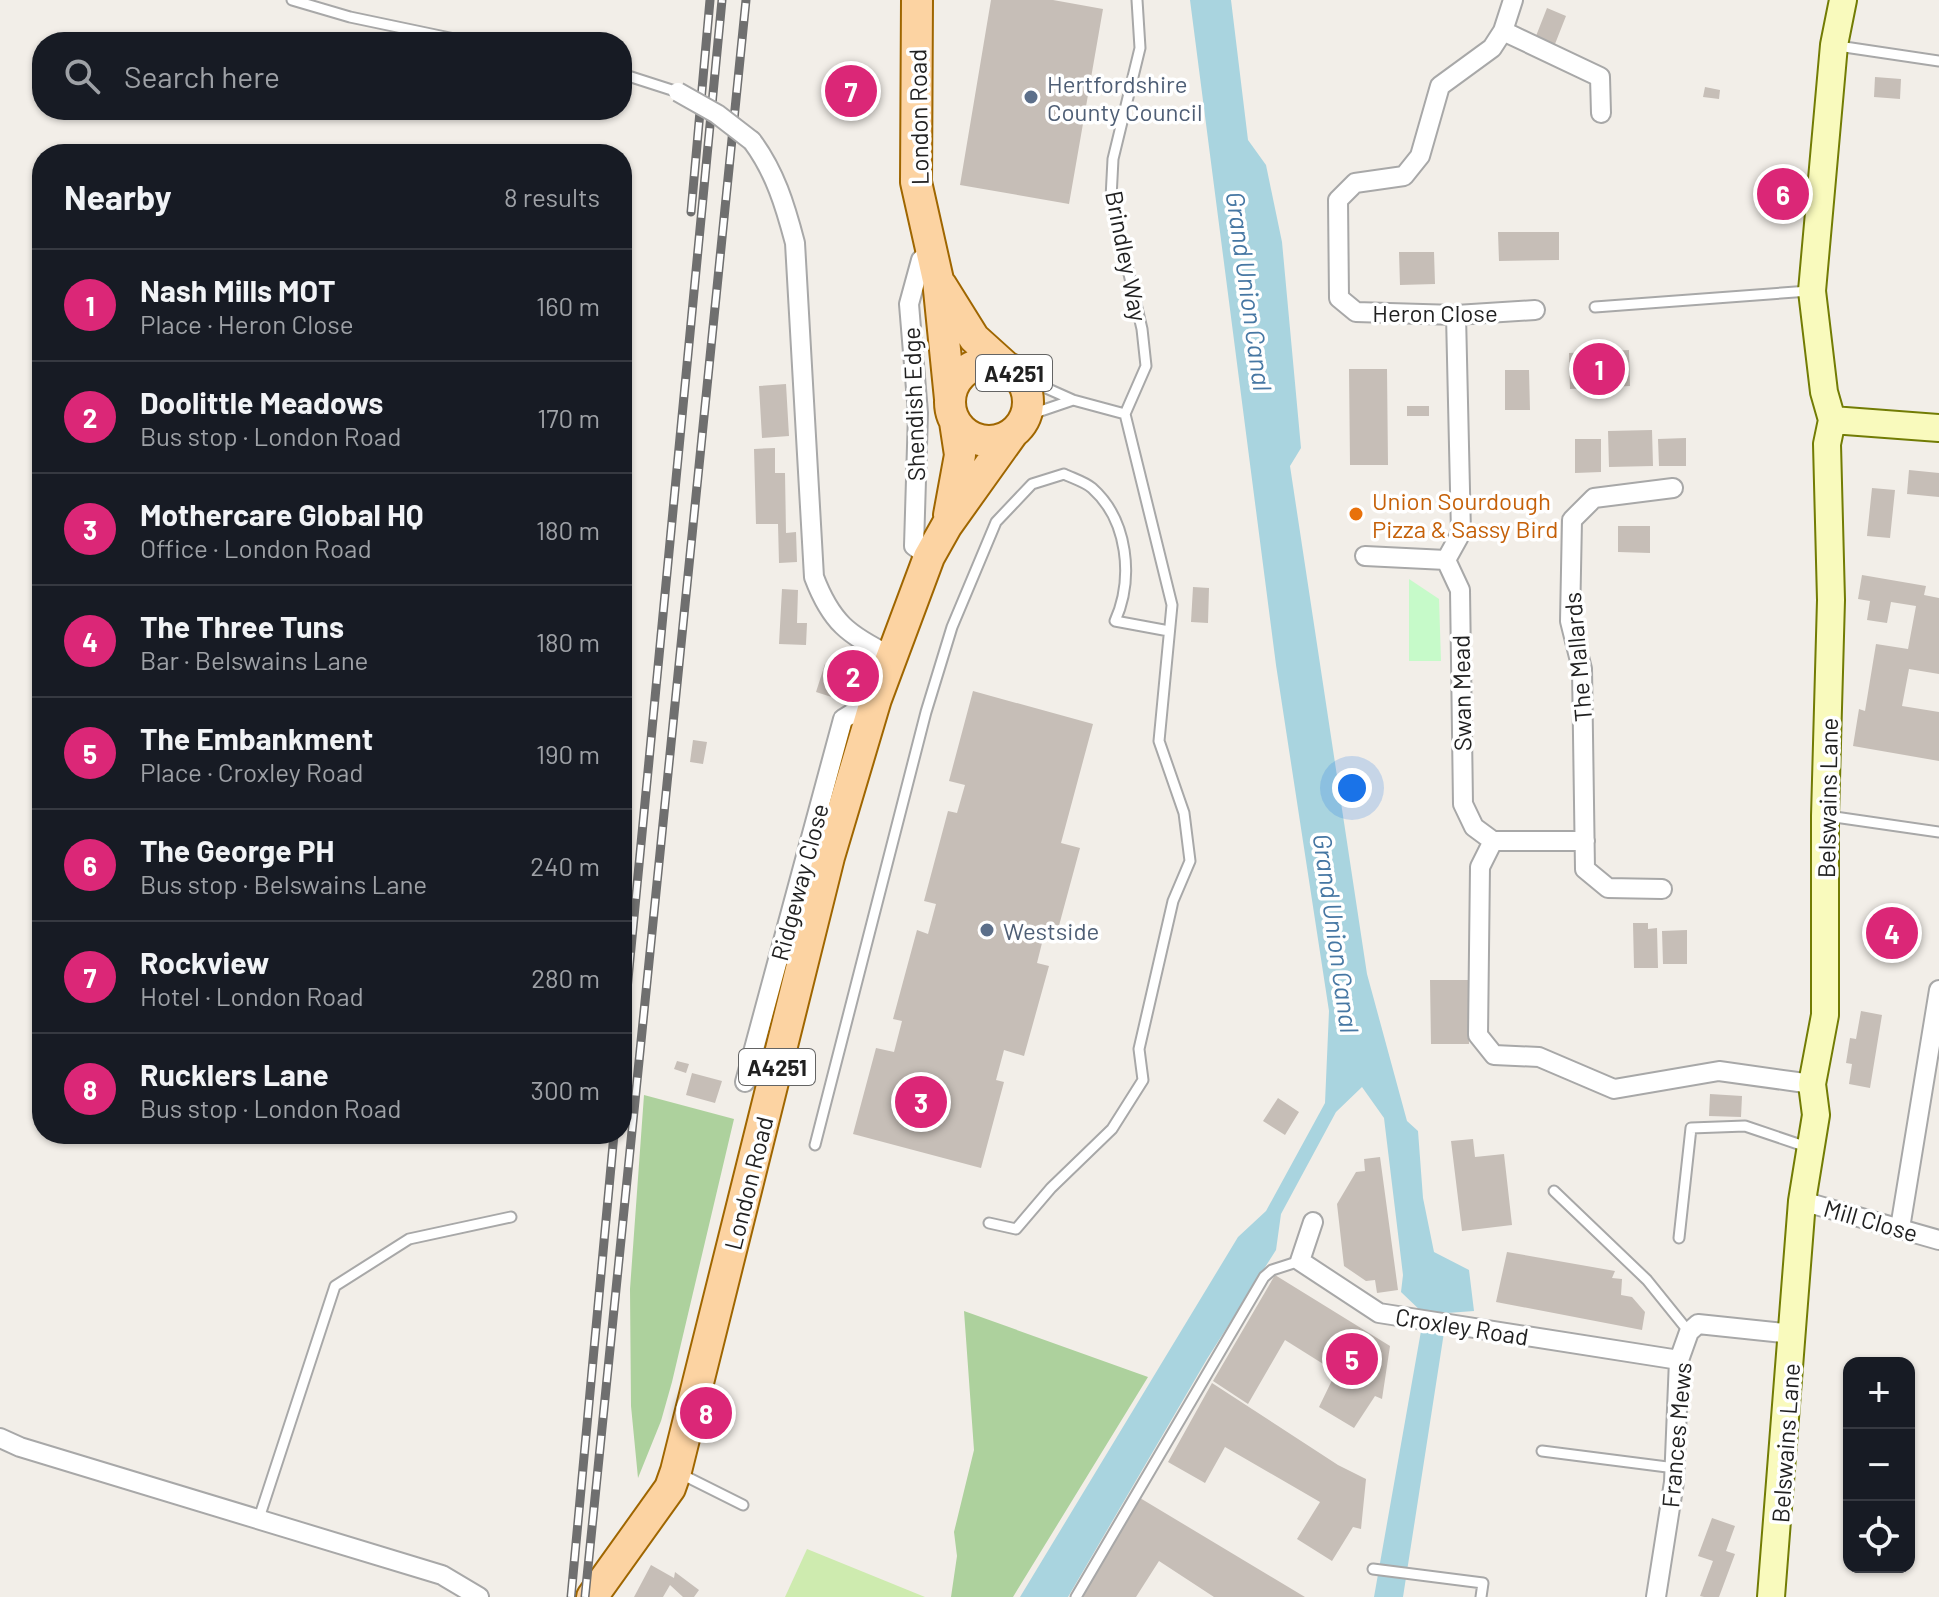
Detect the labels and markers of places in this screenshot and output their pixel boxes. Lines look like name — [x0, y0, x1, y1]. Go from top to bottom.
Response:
pin: 7 — [825, 61, 877, 121]
place label: Hertfordshire County Council — [1047, 69, 1202, 126]
marker: Hertfordshire County Council — [1022, 88, 1040, 106]
pin: 6 — [1757, 164, 1809, 224]
pin: 1 — [1573, 339, 1625, 399]
place label: Union Sourdough Pizza & Sassy Bird — [1372, 486, 1558, 543]
marker: Union Sourdough Pizza & Sassy Bird — [1347, 505, 1365, 523]
pin: 2 — [827, 646, 879, 706]
pin: 4 — [1866, 903, 1918, 963]
place label: Westside — [1003, 916, 1099, 945]
marker: Westside — [978, 921, 996, 939]
pin: 3 — [895, 1072, 947, 1132]
pin: 5 — [1326, 1329, 1378, 1389]
pin: 8 — [680, 1383, 732, 1443]

